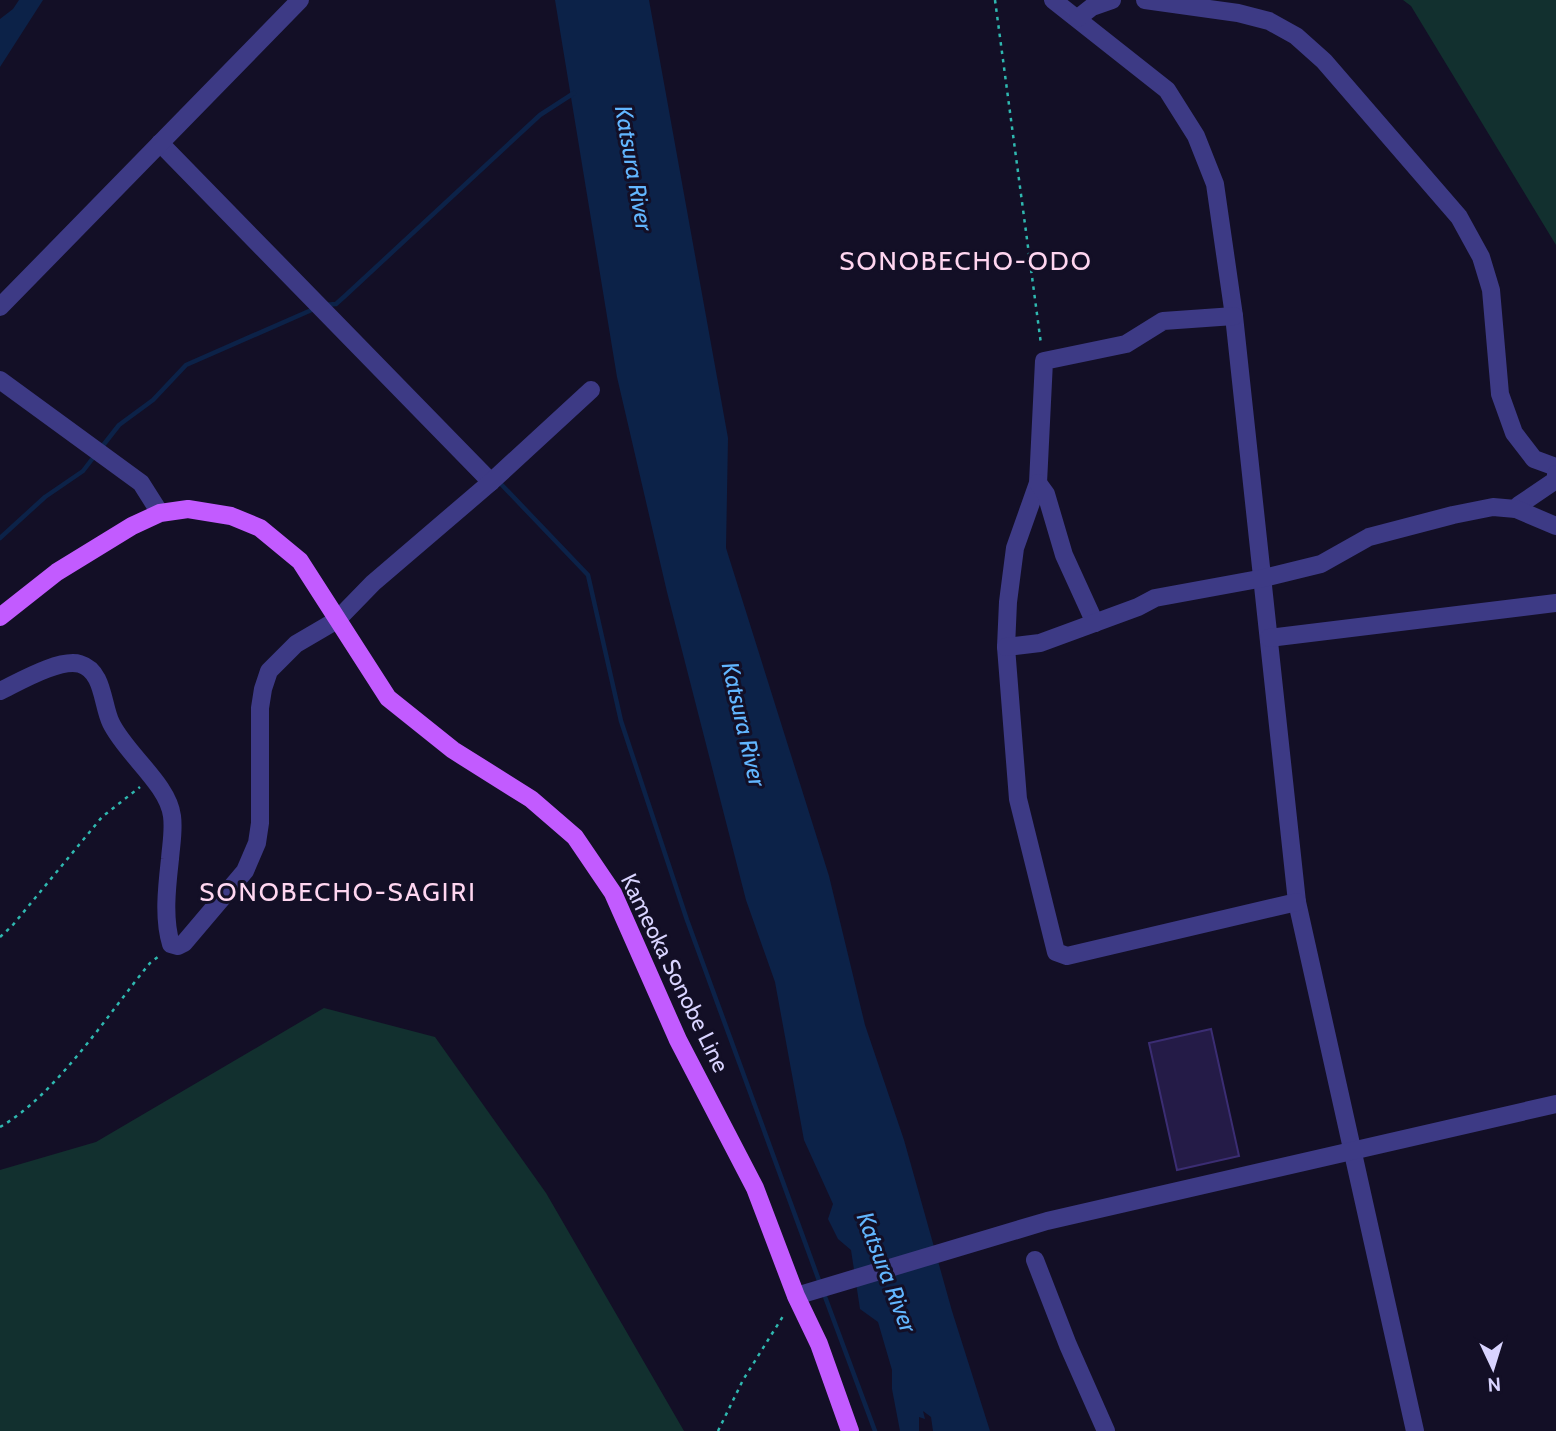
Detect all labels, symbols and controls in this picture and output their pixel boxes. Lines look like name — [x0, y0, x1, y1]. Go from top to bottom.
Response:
water label: Katsura River — [609, 103, 660, 234]
district label: SONOBECHO-ODO — [839, 245, 1093, 277]
water label: Katsura River — [716, 659, 773, 791]
street label: Kameoka Sonobe Line — [615, 869, 735, 1077]
district label: SONOBECHO-SAGIRI — [199, 876, 477, 908]
water label: Katsura River — [851, 1208, 924, 1338]
north arrow — [1458, 1333, 1528, 1403]
text: N — [1487, 1373, 1502, 1396]

